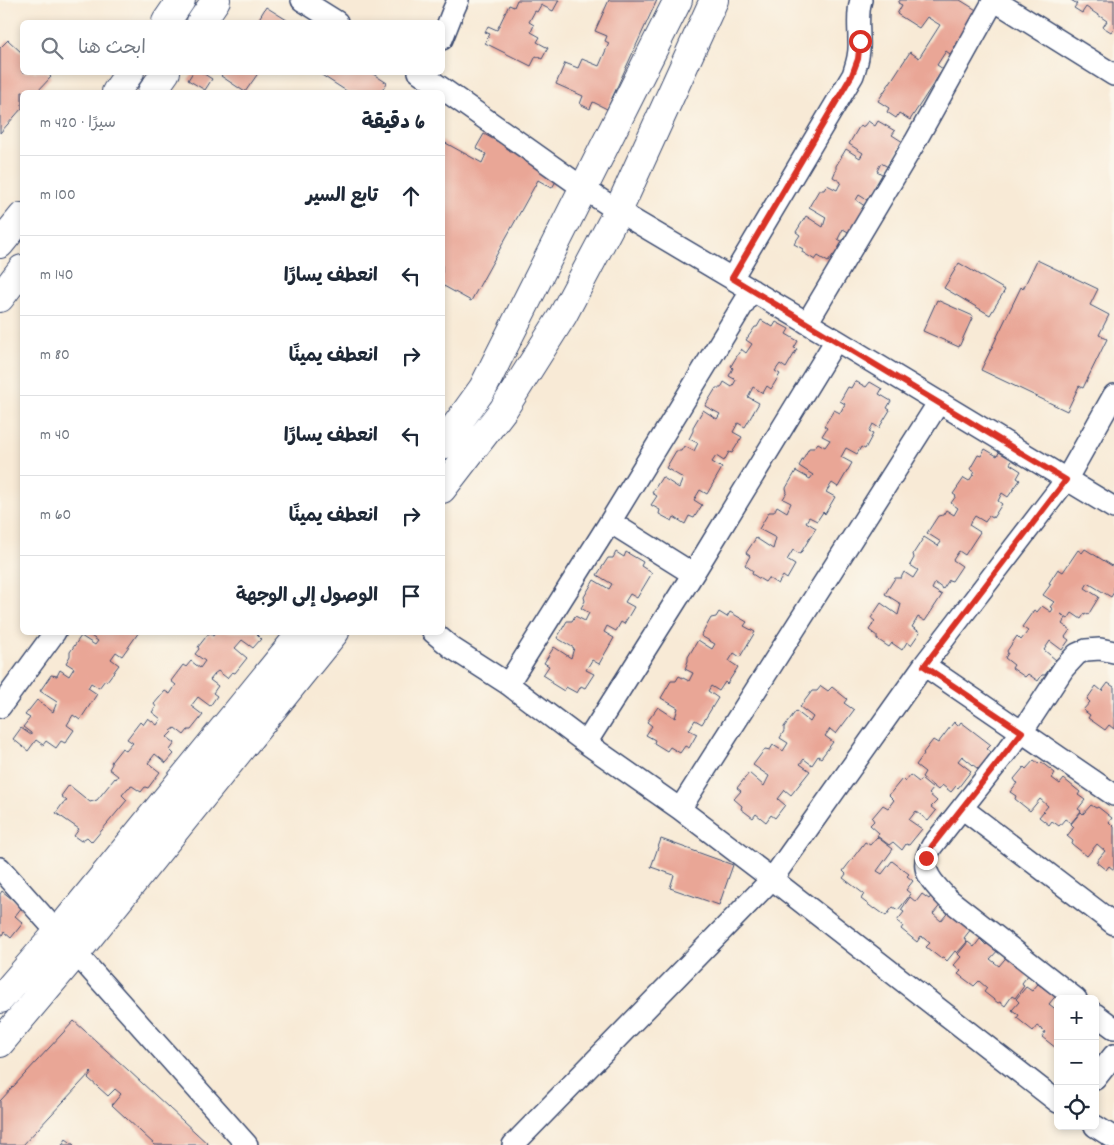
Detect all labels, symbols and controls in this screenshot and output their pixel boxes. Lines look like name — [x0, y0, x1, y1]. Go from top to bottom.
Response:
search box — [20, 20, 445, 75]
route start — [849, 30, 872, 53]
icon: search — [38, 34, 66, 62]
text: ابحث هنا — [78, 36, 146, 63]
text: 6 دقيقة — [361, 109, 425, 139]
text: سيرًا · 420 m — [40, 112, 116, 135]
icon: ahead — [397, 182, 425, 210]
text: 100 m — [40, 184, 76, 207]
text: تابع السير — [306, 184, 378, 211]
icon: left — [397, 262, 425, 290]
text: 140 m — [40, 264, 74, 287]
text: انعطف يسارًا — [284, 264, 378, 291]
icon: right — [397, 342, 425, 370]
text: 80 m — [40, 344, 70, 367]
text: انعطف يمينًا — [289, 344, 378, 371]
icon: left — [397, 422, 425, 450]
text: 40 m — [40, 424, 70, 447]
text: انعطف يسارًا — [284, 424, 378, 451]
icon: right — [397, 502, 425, 530]
text: 60 m — [40, 504, 71, 527]
text: انعطف يمينًا — [289, 504, 378, 531]
icon: arrive — [397, 582, 425, 610]
text: الوصول إلى الوجهة — [236, 584, 378, 611]
route end — [915, 847, 938, 870]
map controls — [1054, 995, 1099, 1130]
button: + — [1054, 995, 1099, 1040]
button: − — [1054, 1040, 1099, 1085]
button: locate — [1054, 1085, 1099, 1130]

